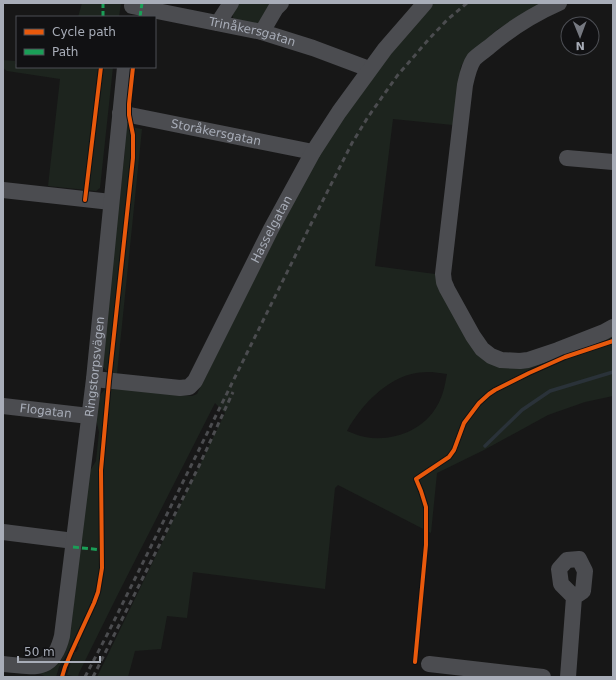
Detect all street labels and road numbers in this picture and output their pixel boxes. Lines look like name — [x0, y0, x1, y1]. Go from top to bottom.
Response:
street label: Trinåkersgatan — [207, 14, 297, 49]
street label: Storåkersgatan — [170, 116, 262, 148]
street label: Hasselgatan — [248, 193, 295, 265]
street label: Ringstorpsvägen — [82, 316, 107, 418]
street label: Flogatan — [19, 401, 72, 421]

